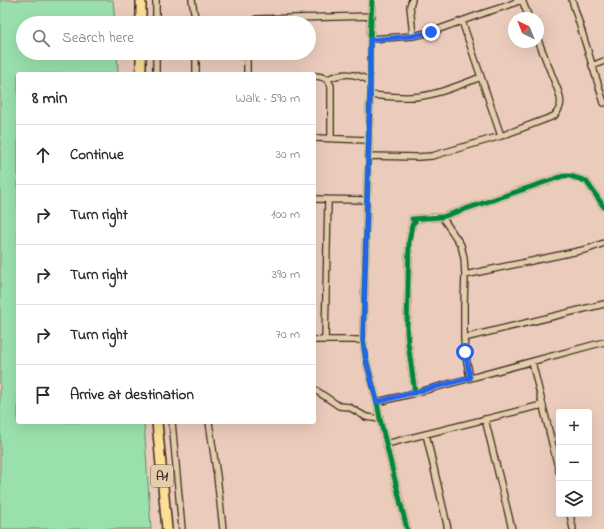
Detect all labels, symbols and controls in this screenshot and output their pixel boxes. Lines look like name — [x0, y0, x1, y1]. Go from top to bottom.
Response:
north arrow — [508, 12, 544, 48]
search box — [16, 16, 316, 60]
route end — [422, 23, 440, 41]
icon: search — [30, 27, 52, 49]
text: Search here — [62, 27, 134, 49]
text: 8 min — [32, 86, 67, 111]
text: Walk · 590 m — [235, 89, 300, 108]
icon: ahead — [32, 144, 54, 166]
text: Continue — [70, 144, 124, 166]
text: 30 m — [276, 145, 300, 164]
icon: right — [32, 204, 54, 226]
text: Turn right — [70, 204, 128, 226]
text: 100 m — [271, 205, 300, 224]
icon: right — [32, 264, 54, 286]
text: Turn right — [70, 264, 128, 286]
text: 390 m — [272, 265, 300, 284]
icon: right — [32, 324, 54, 346]
text: Turn right — [70, 324, 128, 346]
text: 70 m — [276, 325, 300, 344]
route start — [456, 343, 474, 361]
icon: arrive — [32, 384, 54, 406]
text: Arrive at destination — [70, 384, 194, 406]
map controls — [556, 409, 592, 517]
button: + — [556, 409, 592, 445]
button: − — [556, 445, 592, 481]
road number: A1 — [151, 465, 173, 487]
button: layers — [556, 481, 592, 517]

